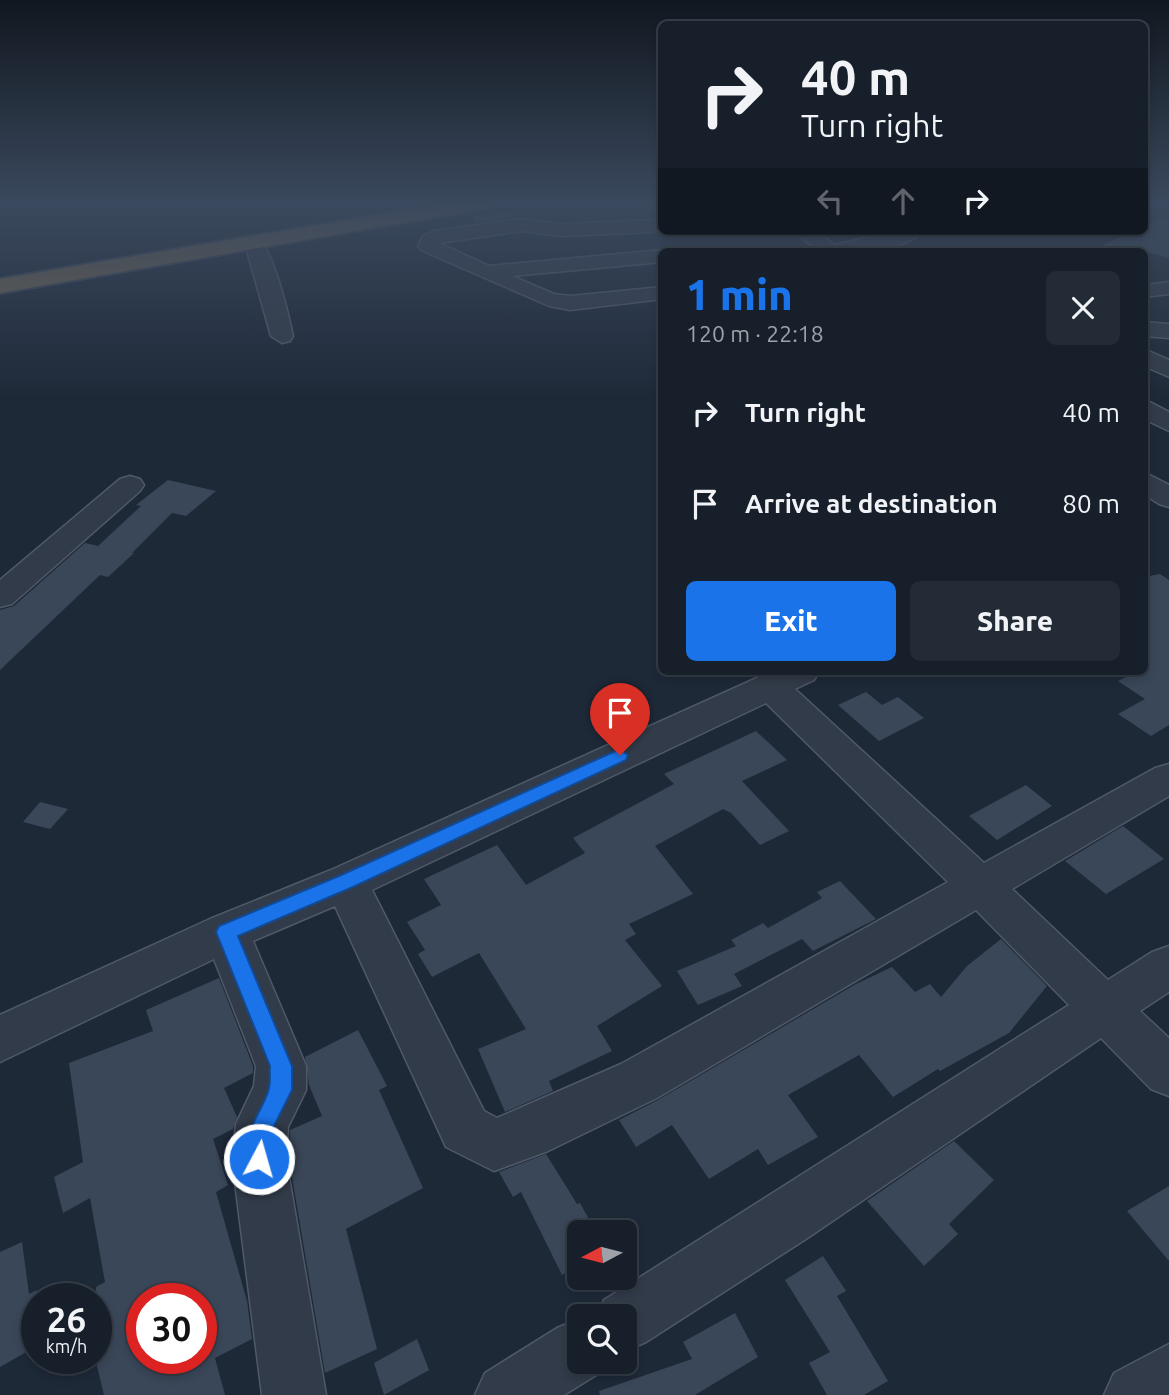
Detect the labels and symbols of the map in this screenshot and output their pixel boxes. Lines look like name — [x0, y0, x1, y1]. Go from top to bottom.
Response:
pin — [590, 683, 650, 755]
position arrow — [222, 1122, 296, 1196]
north arrow — [567, 1220, 637, 1290]
speed limit sign: 30 — [126, 1283, 217, 1374]

